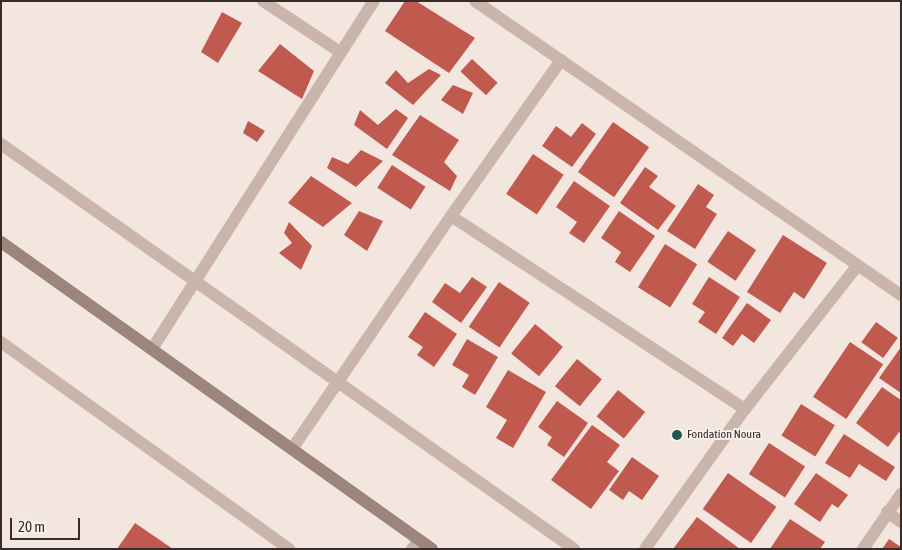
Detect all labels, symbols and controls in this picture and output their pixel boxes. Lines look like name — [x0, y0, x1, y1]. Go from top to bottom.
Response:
place label: Fondation Noura — [687, 428, 761, 442]
marker: Fondation Noura — [671, 429, 683, 441]
scale bar — [12, 508, 82, 540]
text: 20 m — [18, 518, 45, 535]

